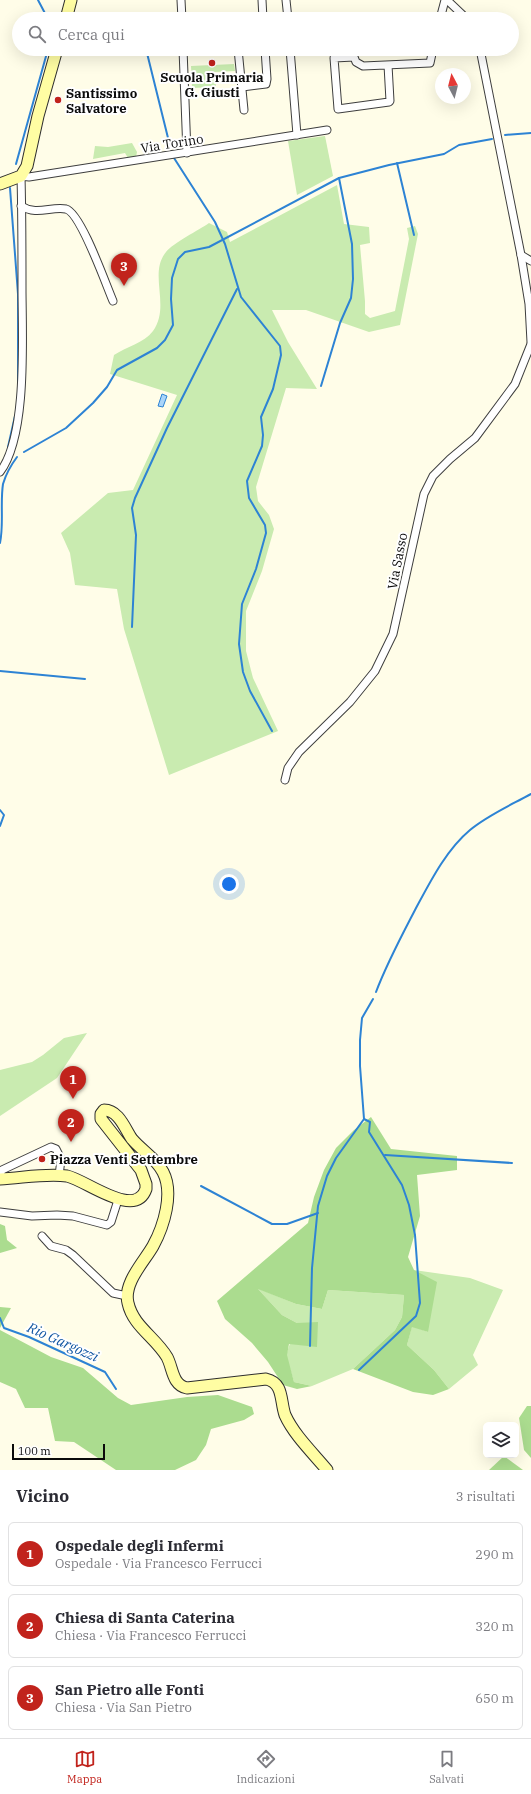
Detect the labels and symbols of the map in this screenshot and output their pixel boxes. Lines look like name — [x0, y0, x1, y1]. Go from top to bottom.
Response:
marker: Scuola Primaria G. Giusti — [207, 58, 217, 68]
north arrow — [435, 68, 471, 104]
place label: Scuola Primaria G. Giusti — [160, 69, 264, 101]
place label: Santissimo Salvatore — [66, 85, 138, 117]
marker: Santissimo Salvatore — [53, 95, 63, 105]
street label: Via Torino — [139, 130, 205, 157]
pin: 3 — [111, 253, 137, 286]
street label: Via Sasso — [384, 531, 411, 591]
your location — [219, 874, 239, 894]
pin: 1 — [60, 1066, 86, 1099]
pin: 2 — [58, 1109, 84, 1142]
place label: Piazza Venti Settembre — [50, 1151, 198, 1168]
marker: Piazza Venti Settembre — [37, 1154, 47, 1164]
water label: Rio Gargozzi — [24, 1318, 102, 1366]
scale bar — [12, 1442, 105, 1461]

